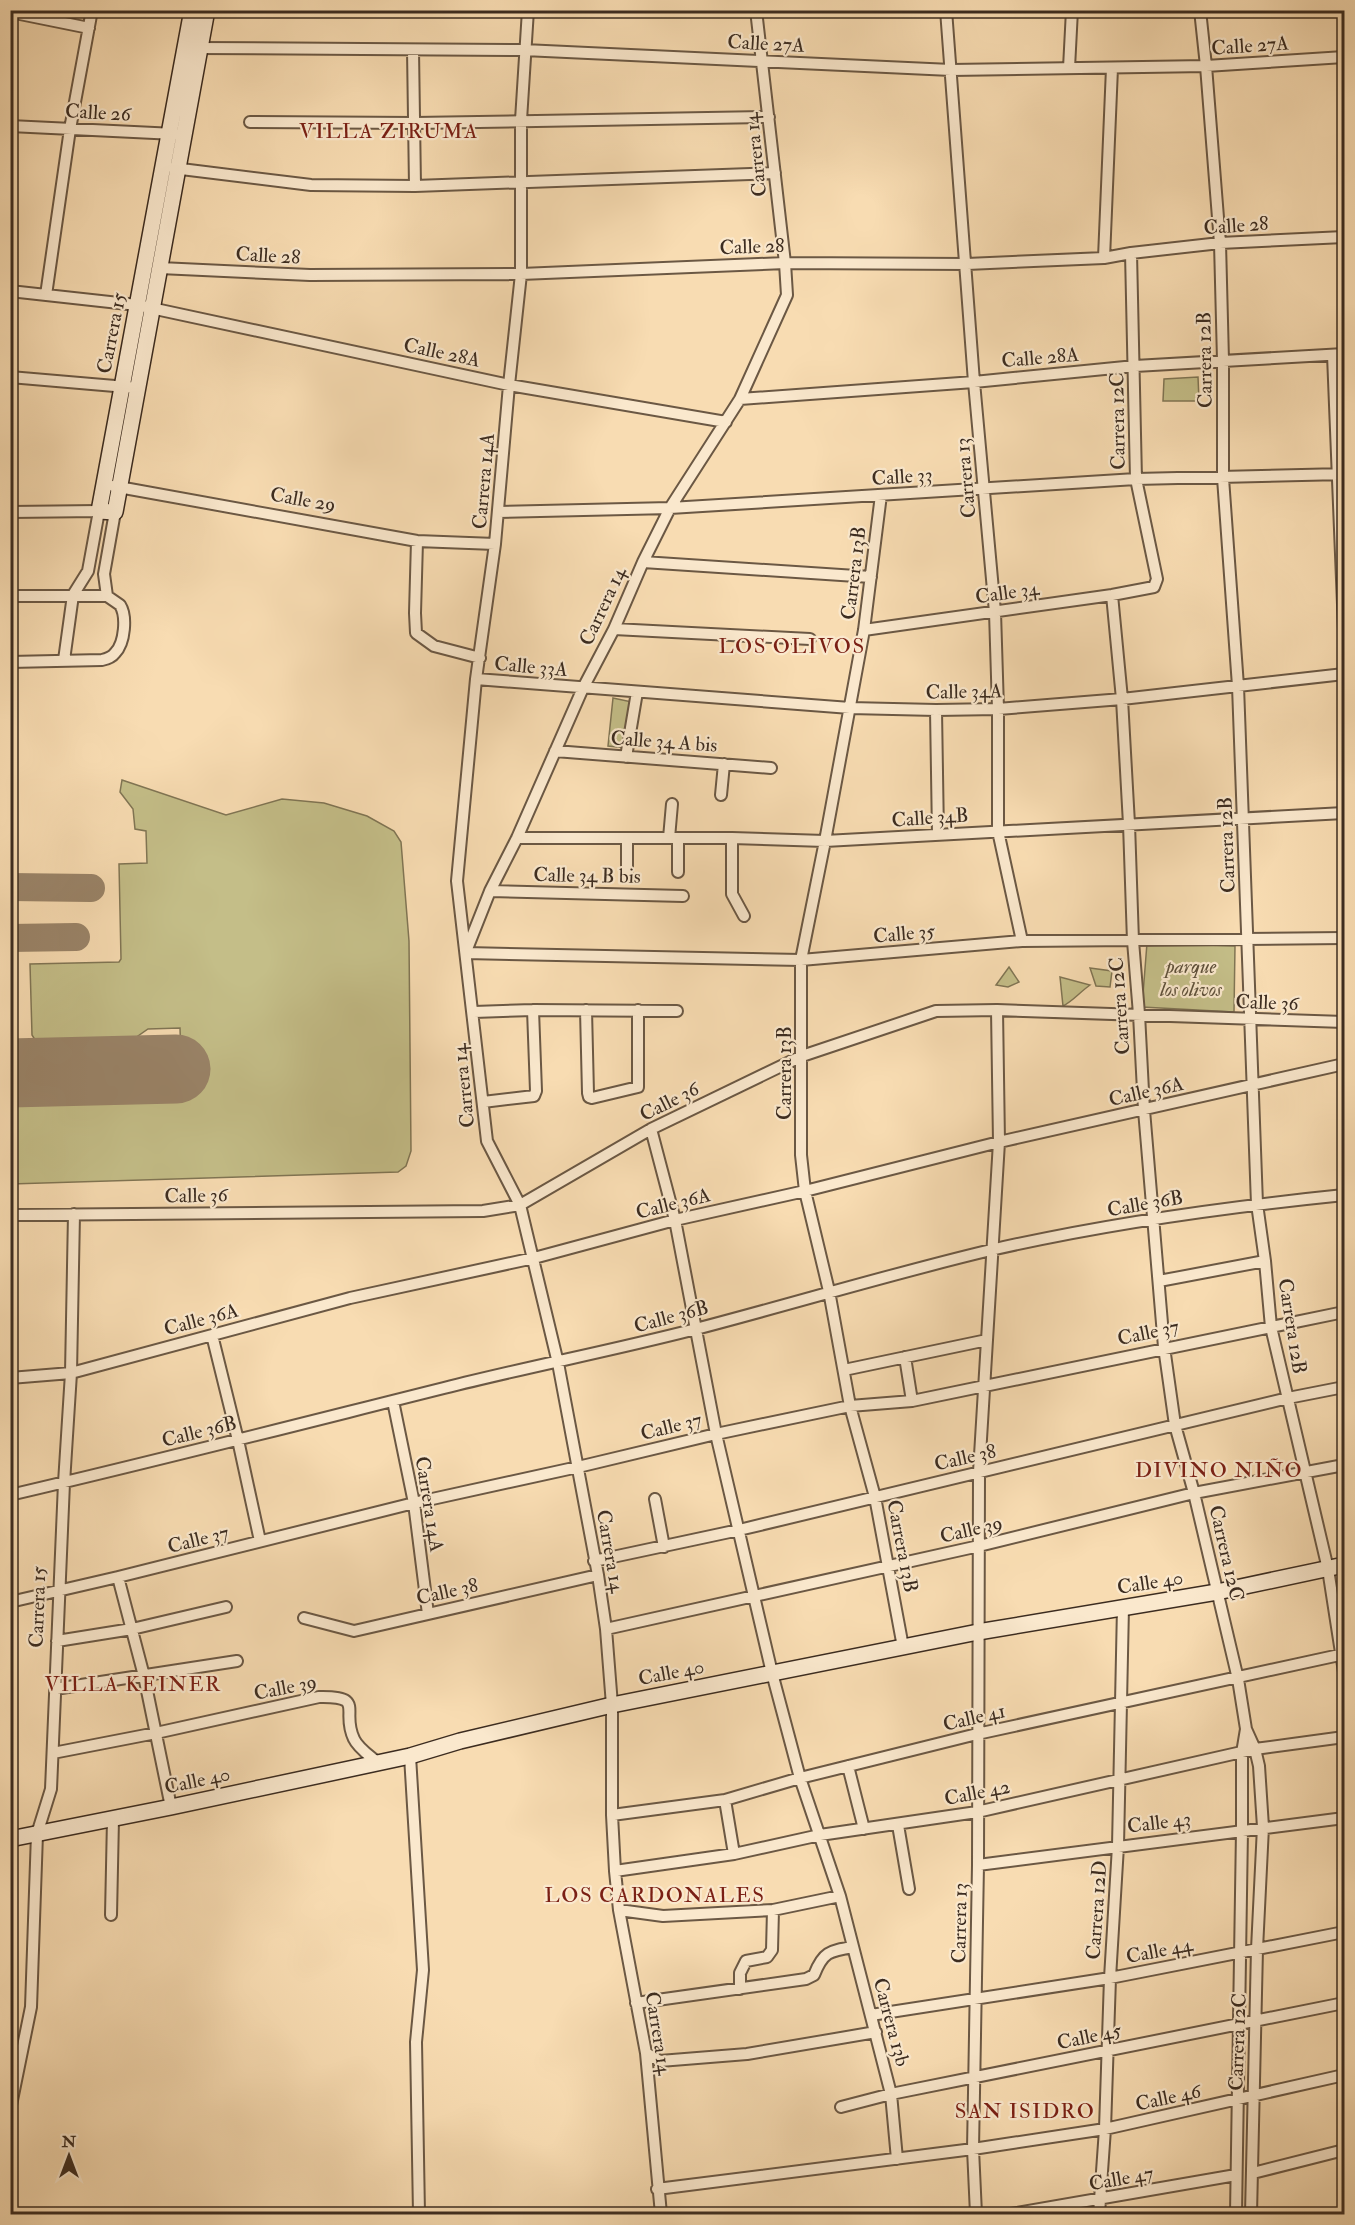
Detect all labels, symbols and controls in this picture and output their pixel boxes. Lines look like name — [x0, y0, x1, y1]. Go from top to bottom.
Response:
street label: Calle 27A — [727, 29, 806, 58]
street label: Calle 27A — [1211, 30, 1290, 61]
street label: Calle 26 — [64, 98, 132, 127]
street label: Carrera 14 — [739, 111, 772, 198]
district label: VILLA ZIRUMA — [299, 118, 479, 145]
street label: Calle 28 — [1203, 211, 1269, 240]
street label: Calle 28 — [719, 233, 785, 260]
street label: Calle 28 — [235, 241, 301, 270]
street label: Carrera 15 — [91, 290, 132, 376]
street label: Carrera 12B — [1191, 312, 1218, 408]
street label: Calle 28A — [401, 332, 483, 373]
street label: Calle 28A — [1000, 342, 1080, 373]
street label: Carrera 12C — [1104, 372, 1131, 470]
street label: Carrera 14A — [467, 432, 500, 530]
street label: Carrera 13 — [950, 437, 981, 519]
street label: Calle 33 — [871, 462, 933, 491]
street label: Calle 29 — [268, 481, 338, 518]
street label: Carrera 13B — [835, 525, 872, 621]
street label: Carrera 14 — [573, 562, 632, 649]
street label: Calle 34 — [974, 575, 1042, 609]
district label: LOS OLIVOS — [718, 633, 866, 660]
street label: Calle 33A — [493, 651, 569, 682]
street label: Calle 34A — [925, 678, 1003, 705]
street label: Calle 34 A bis — [610, 725, 718, 758]
street label: Carrera 12B — [1212, 796, 1241, 894]
street label: Calle 34B — [891, 802, 969, 833]
street label: Calle 34 B bis — [533, 862, 641, 889]
street label: Calle 35 — [872, 918, 936, 949]
park label: parque los olivos — [1159, 954, 1222, 1002]
street label: Carrera 12C — [1104, 956, 1135, 1056]
street label: Calle 36 — [1235, 989, 1300, 1016]
street label: Carrera 13B — [772, 1026, 797, 1120]
street label: Carrera 14 — [447, 1042, 480, 1129]
street label: Calle 36A — [1106, 1071, 1186, 1112]
street label: Calle 36 — [635, 1076, 704, 1127]
street label: Calle 36 — [164, 1182, 229, 1209]
street label: Calle 36A — [633, 1182, 713, 1225]
street label: Calle 36B — [1105, 1185, 1185, 1222]
street label: Carrera 12B — [1273, 1277, 1312, 1376]
street label: Calle 36B — [631, 1295, 711, 1338]
street label: Calle 36A — [161, 1298, 241, 1341]
street label: Calle 37 — [1115, 1314, 1181, 1351]
street label: Calle 37 — [638, 1407, 704, 1446]
street label: Calle 36B — [159, 1410, 239, 1453]
street label: Calle 38 — [932, 1438, 998, 1477]
street label: Carrera 14A — [410, 1454, 449, 1554]
district label: DIVINO NIÑO — [1135, 1457, 1303, 1484]
street label: Carrera 13B — [881, 1498, 924, 1595]
street label: Carrera 12C — [1203, 1503, 1250, 1604]
street label: Carrera 14 — [591, 1508, 630, 1596]
street label: Calle 39 — [937, 1510, 1005, 1549]
street label: Calle 37 — [165, 1520, 231, 1559]
street label: Calle 40 — [1115, 1565, 1185, 1600]
street label: Carrera 15 — [24, 1566, 51, 1648]
street label: Calle 38 — [414, 1572, 480, 1611]
street label: Calle 40 — [636, 1654, 706, 1691]
street label: Calle 39 — [252, 1669, 319, 1706]
district label: VILLA KEINER — [44, 1671, 222, 1698]
street label: Calle 41 — [940, 1698, 1008, 1737]
street label: Calle 40 — [162, 1761, 232, 1800]
street label: Calle 42 — [942, 1774, 1012, 1811]
street label: Calle 43 — [1126, 1806, 1192, 1839]
street label: Carrera 12D — [1081, 1860, 1112, 1961]
district label: LOS CARDONALES — [545, 1882, 765, 1909]
street label: Carrera 13 — [946, 1882, 973, 1964]
street label: Calle 44 — [1124, 1932, 1196, 1969]
street label: Carrera 13b — [868, 1975, 915, 2069]
street label: Carrera 14 — [640, 1990, 678, 2078]
street label: Carrera 12C — [1223, 1993, 1252, 2091]
street label: Calle 45 — [1055, 2017, 1124, 2055]
street label: Calle 46 — [1133, 2078, 1204, 2117]
district label: SAN ISIDRO — [955, 2098, 1095, 2125]
north arrow — [39, 2126, 99, 2186]
text: N — [61, 2132, 77, 2152]
street label: Calle 47 — [1087, 2161, 1155, 2196]

